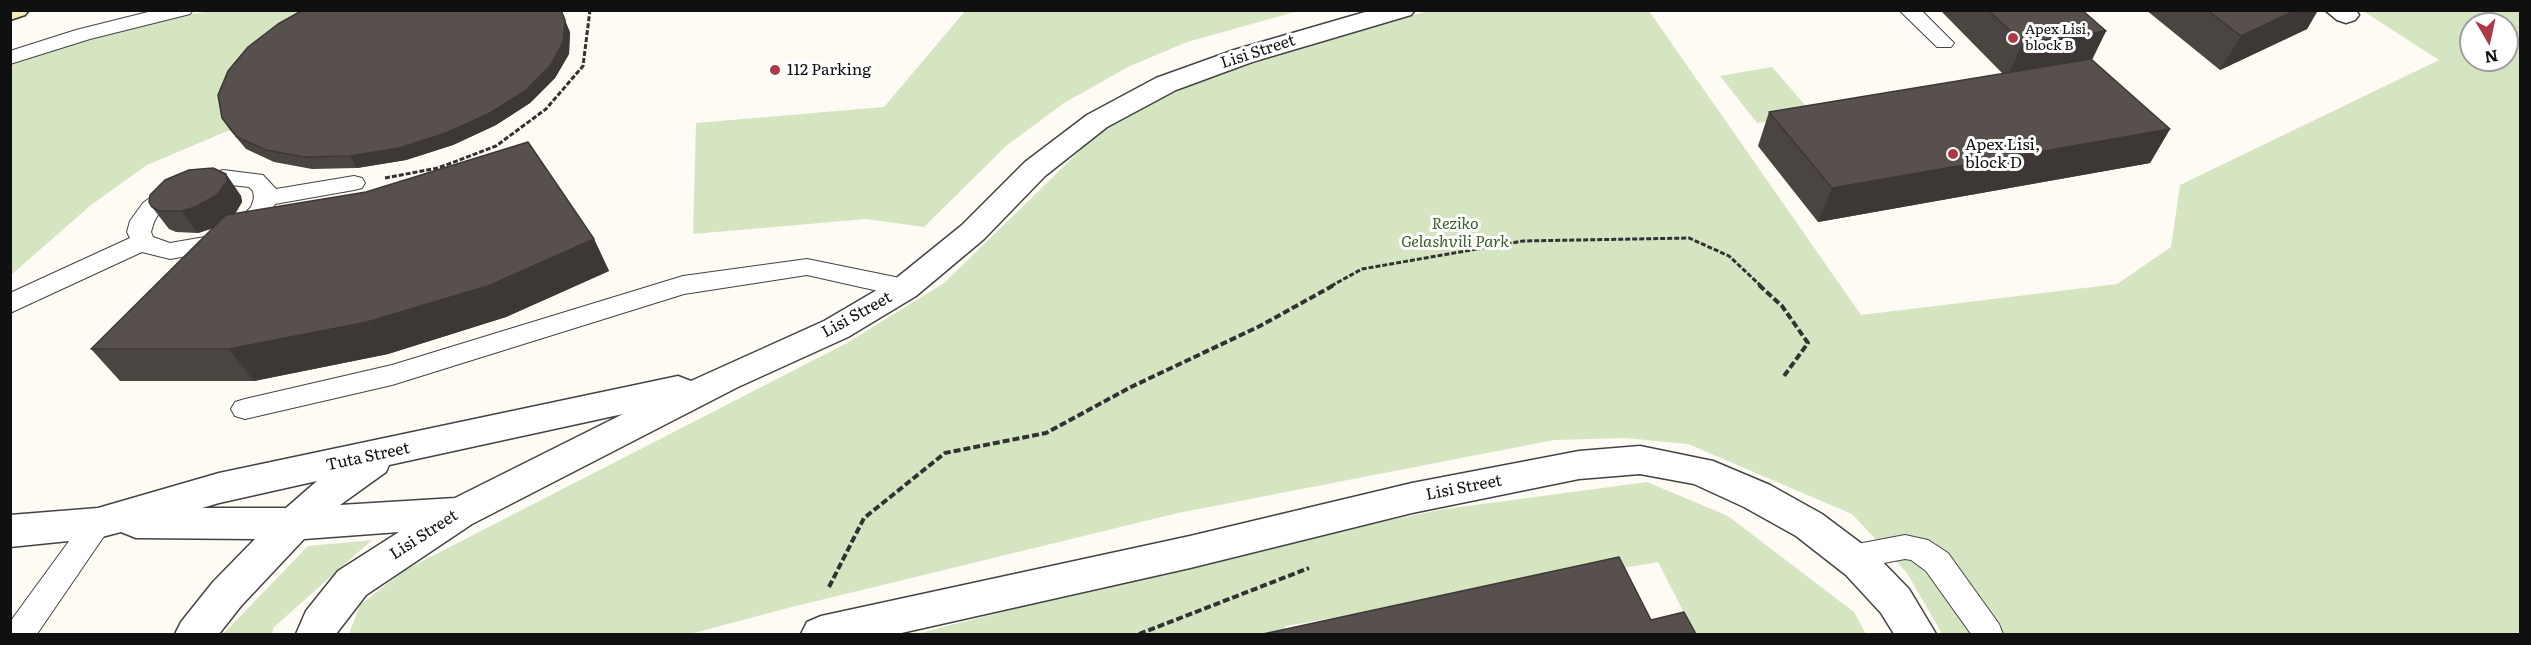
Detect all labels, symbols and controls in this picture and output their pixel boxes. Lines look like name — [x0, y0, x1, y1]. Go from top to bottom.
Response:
north arrow — [2459, 12, 2519, 72]
place label: Apex Lisi, block B — [2025, 22, 2091, 54]
street label: Lisi Street — [1218, 31, 1298, 73]
marker: Apex Lisi, block B — [2006, 31, 2020, 45]
text: N — [2483, 45, 2500, 71]
place label: 112 Parking — [787, 60, 871, 80]
marker: 112 Parking — [768, 63, 782, 77]
place label: Apex Lisi, block D — [1965, 135, 2040, 173]
marker: Apex Lisi, block D — [1946, 147, 1960, 161]
park label: Reziko Gelashvili Park — [1401, 214, 1509, 252]
street label: Lisi Street — [819, 288, 895, 342]
street label: Tuta Street — [324, 439, 412, 475]
street label: Lisi Street — [1424, 471, 1504, 505]
street label: Lisi Street — [386, 506, 462, 564]

